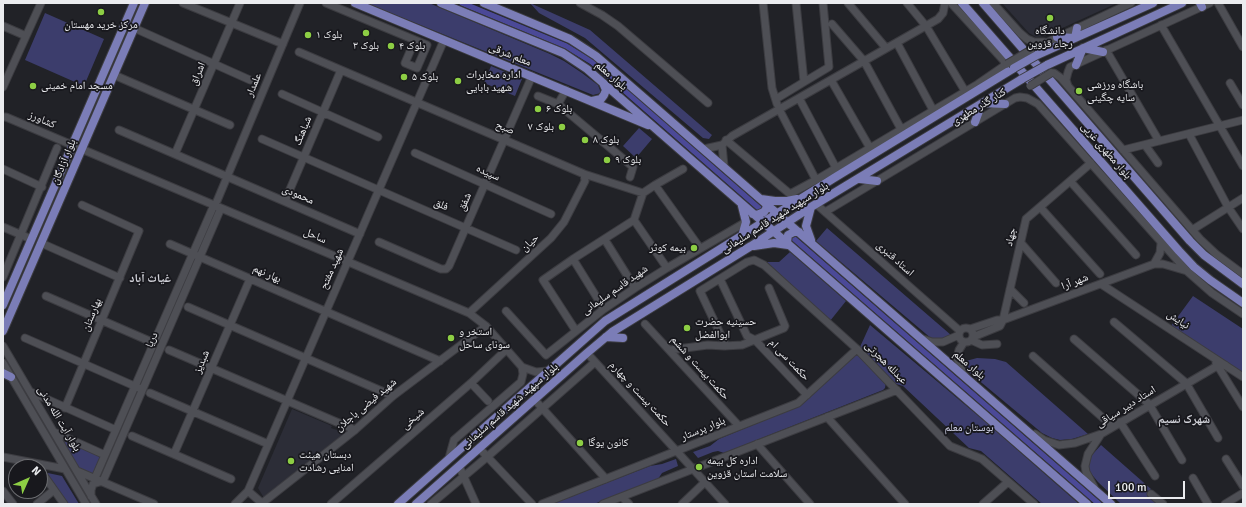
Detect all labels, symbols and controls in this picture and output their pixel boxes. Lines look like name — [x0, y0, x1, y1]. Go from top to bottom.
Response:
marker: مرکز خرید مهستان — [96, 7, 106, 17]
marker: دانشگاه رجاء قزوین — [1045, 13, 1055, 23]
place label: مرکز خرید مهستان — [64, 18, 138, 32]
place label: دانشگاه رجاء قزوین — [1027, 24, 1073, 50]
place label: بلوک ۱ — [316, 28, 342, 42]
marker: بلوک ۳ — [361, 28, 371, 38]
marker: بلوک ۱ — [303, 30, 313, 40]
place label: بلوک ۳ — [353, 39, 379, 53]
place label: بلوک ۴ — [399, 39, 425, 53]
marker: بلوک ۴ — [386, 41, 396, 51]
street label: معلم شرقی — [487, 41, 533, 69]
street label: بلوار معلم — [592, 58, 630, 94]
street label: اشراق — [187, 60, 209, 88]
place label: اداره مخابرات شهید بابایی — [466, 68, 521, 94]
place label: بلوک ۵ — [412, 70, 438, 84]
street label: علمدار — [243, 71, 265, 99]
marker: بلوک ۵ — [399, 72, 409, 82]
marker: اداره مخابرات شهید بابایی — [453, 76, 463, 86]
place label: باشگاه ورزشى سايه چگينى — [1087, 78, 1143, 104]
place label: مسجد امام خمینی — [41, 79, 113, 93]
marker: مسجد امام خمینی — [28, 81, 38, 91]
street label: کنار گذر مطهری — [949, 86, 1009, 128]
marker: باشگاه ورزشى سايه چگينى — [1074, 86, 1084, 96]
place label: بلوک ۶ — [546, 102, 572, 116]
marker: بلوک ۶ — [533, 104, 543, 114]
street label: کشاورز — [26, 108, 58, 132]
street label: شباهنگ — [291, 114, 315, 148]
street label: صبح — [494, 118, 516, 138]
place label: بلوک ۷ — [528, 120, 554, 134]
street label: بلوار مطهری غربی — [1078, 120, 1134, 182]
marker: بلوک ۷ — [557, 122, 567, 132]
place label: بلوک ۸ — [593, 133, 619, 147]
marker: بلوک ۸ — [580, 135, 590, 145]
street label: بلوار آزادگان — [49, 137, 79, 187]
place label: بلوک ۹ — [615, 153, 641, 167]
marker: بلوک ۹ — [602, 155, 612, 165]
street label: سپیده — [474, 162, 502, 184]
street label: بلوار سپهبد شهید قاسم سلیمانی — [719, 180, 831, 256]
street label: محمودی — [280, 182, 316, 208]
street label: شفق — [455, 191, 475, 213]
street label: فلق — [432, 196, 450, 214]
street label: ساحل — [302, 225, 328, 247]
street label: جهاد — [1002, 226, 1020, 248]
street label: حیان — [518, 231, 542, 255]
street label: استاد قنبری — [874, 239, 916, 279]
place label: بیمه کوثر — [649, 241, 686, 255]
marker: بیمه کوثر — [689, 243, 699, 253]
street label: شهید مفتح — [317, 246, 347, 292]
street label: بهار نهم — [251, 262, 283, 286]
street label: شهید قاسم سلیمانی — [579, 262, 651, 318]
street label: شهر آرا — [1060, 271, 1090, 293]
district label: غیاث آباد — [129, 272, 171, 286]
street label: بهارستان — [79, 296, 105, 334]
street label: نيايش — [1164, 308, 1192, 332]
place label: حسینیه حضرت ابوالفضل — [695, 315, 756, 341]
marker: حسینیه حضرت ابوالفضل — [682, 323, 692, 333]
place label: استخر و سونای ساحل — [459, 325, 510, 351]
street label: دریا — [143, 330, 161, 350]
marker: استخر و سونای ساحل — [446, 333, 456, 343]
street label: حکمت بیست و ششم — [668, 333, 732, 403]
street label: حکمت سی ام — [766, 336, 812, 384]
street label: عبدلله هجرتی — [862, 339, 910, 387]
street label: بلوار معلم — [950, 347, 988, 383]
street label: شبدیز — [191, 348, 213, 376]
street label: حکمت بیست و چهارم — [606, 358, 674, 430]
street label: بلوار سپهبد شهید قاسم سلیمانی — [459, 360, 561, 452]
street label: شهید فیضی باجلان — [333, 375, 399, 435]
street label: استاد دبیر سیاقی — [1094, 383, 1158, 431]
street label: بلوار آیت الله مدنی — [34, 384, 84, 454]
street label: شیخی — [399, 405, 427, 433]
district label: شهرک نسیم — [1158, 413, 1210, 427]
street label: بلوار پرستار — [679, 414, 727, 444]
park label: بوستان معلم — [944, 421, 994, 435]
place label: کانون یوگا — [588, 436, 629, 450]
marker: کانون یوگا — [575, 438, 585, 448]
place label: دبستان هیئت امنایی رشادت — [299, 448, 354, 474]
place label: اداره کل بیمه سلامت استان قزوین — [707, 454, 787, 480]
marker: دبستان هیئت امنایی رشادت — [286, 456, 296, 466]
north arrow — [8, 459, 48, 499]
marker: اداره کل بیمه سلامت استان قزوین — [694, 462, 704, 472]
text: N — [29, 464, 43, 478]
scale bar — [1110, 473, 1187, 499]
text: 100 m — [1115, 480, 1147, 495]

